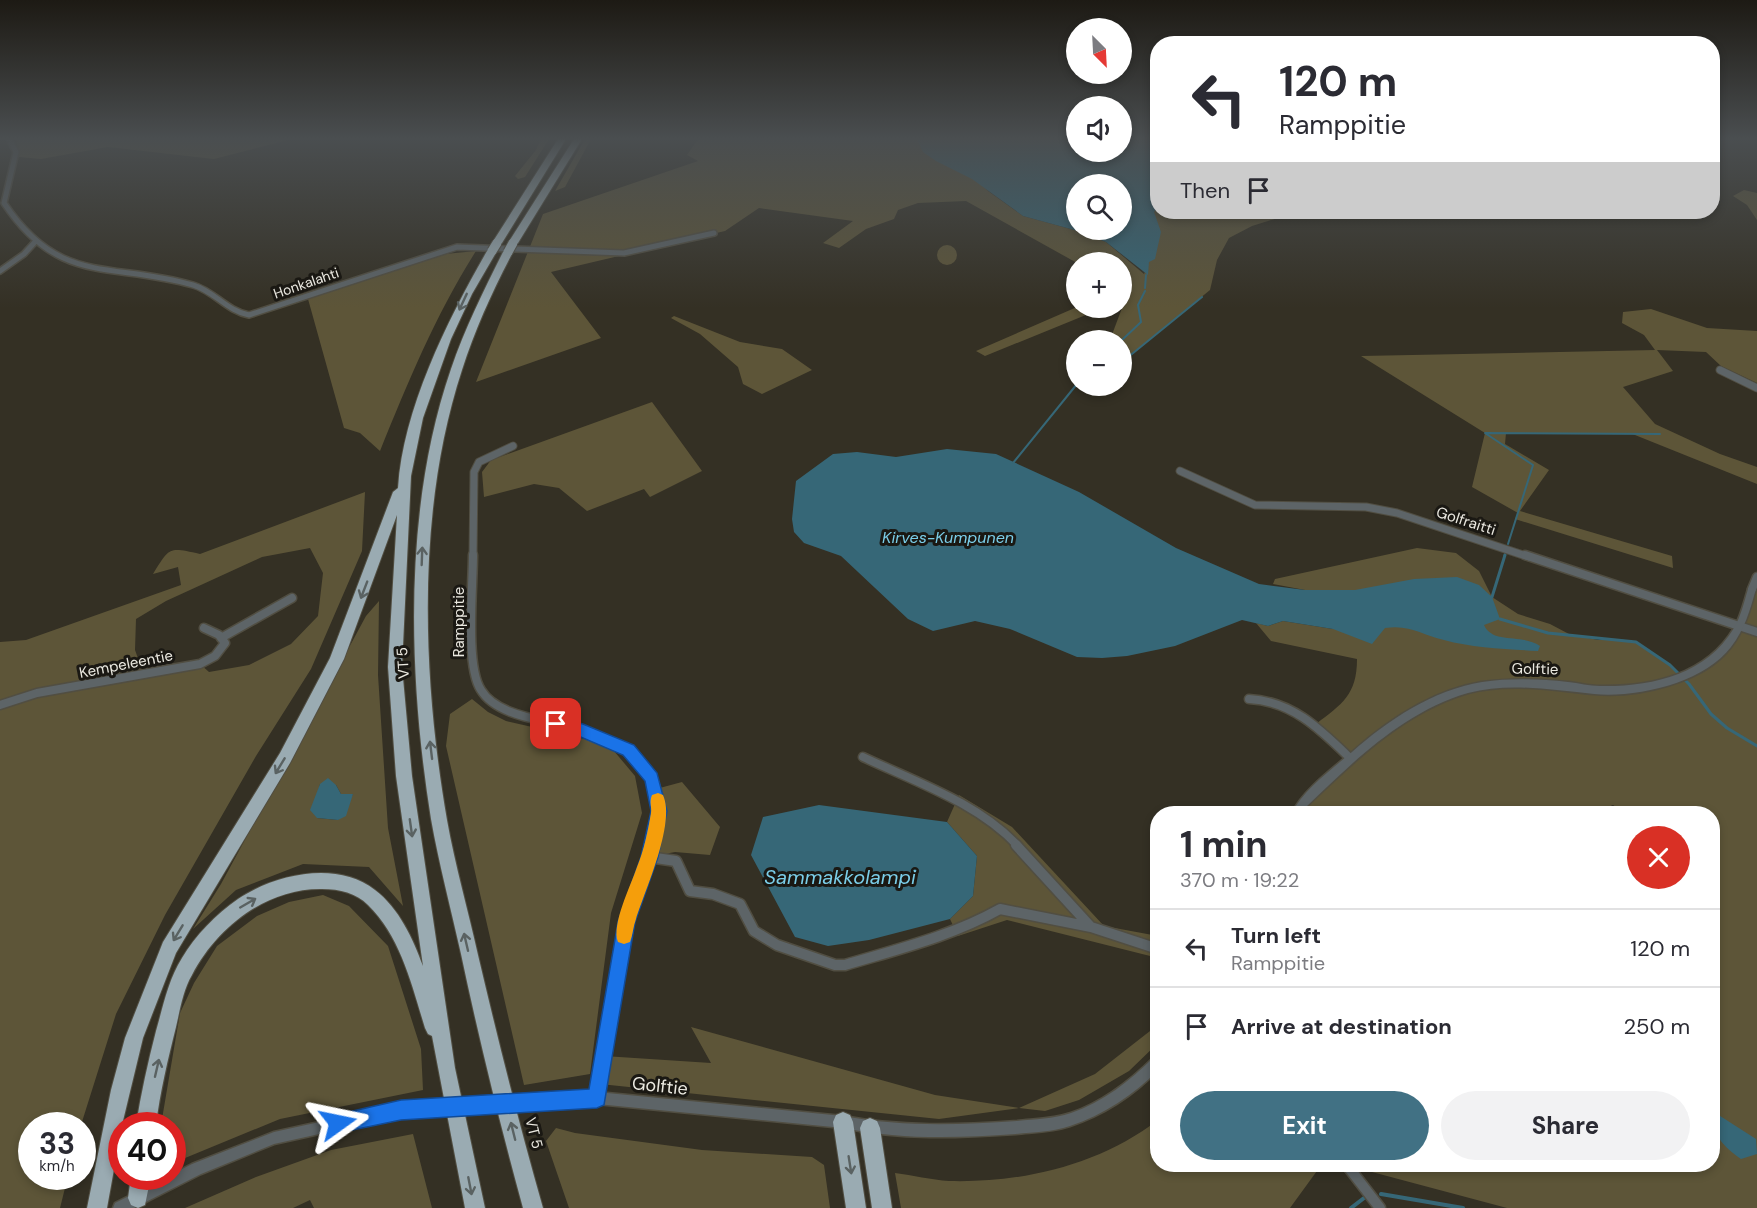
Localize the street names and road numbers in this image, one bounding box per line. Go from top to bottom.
street label: Honkalahti [271,263,341,303]
street label: Golfraitti [1434,502,1498,540]
street label: Ramppitie [449,587,469,657]
street label: Kempeleentie [77,645,175,683]
street label: VT 5 [392,647,414,679]
street label: Golftie [1511,659,1559,679]
street label: Golftie [631,1071,689,1101]
street label: VT 5 [520,1115,548,1151]

